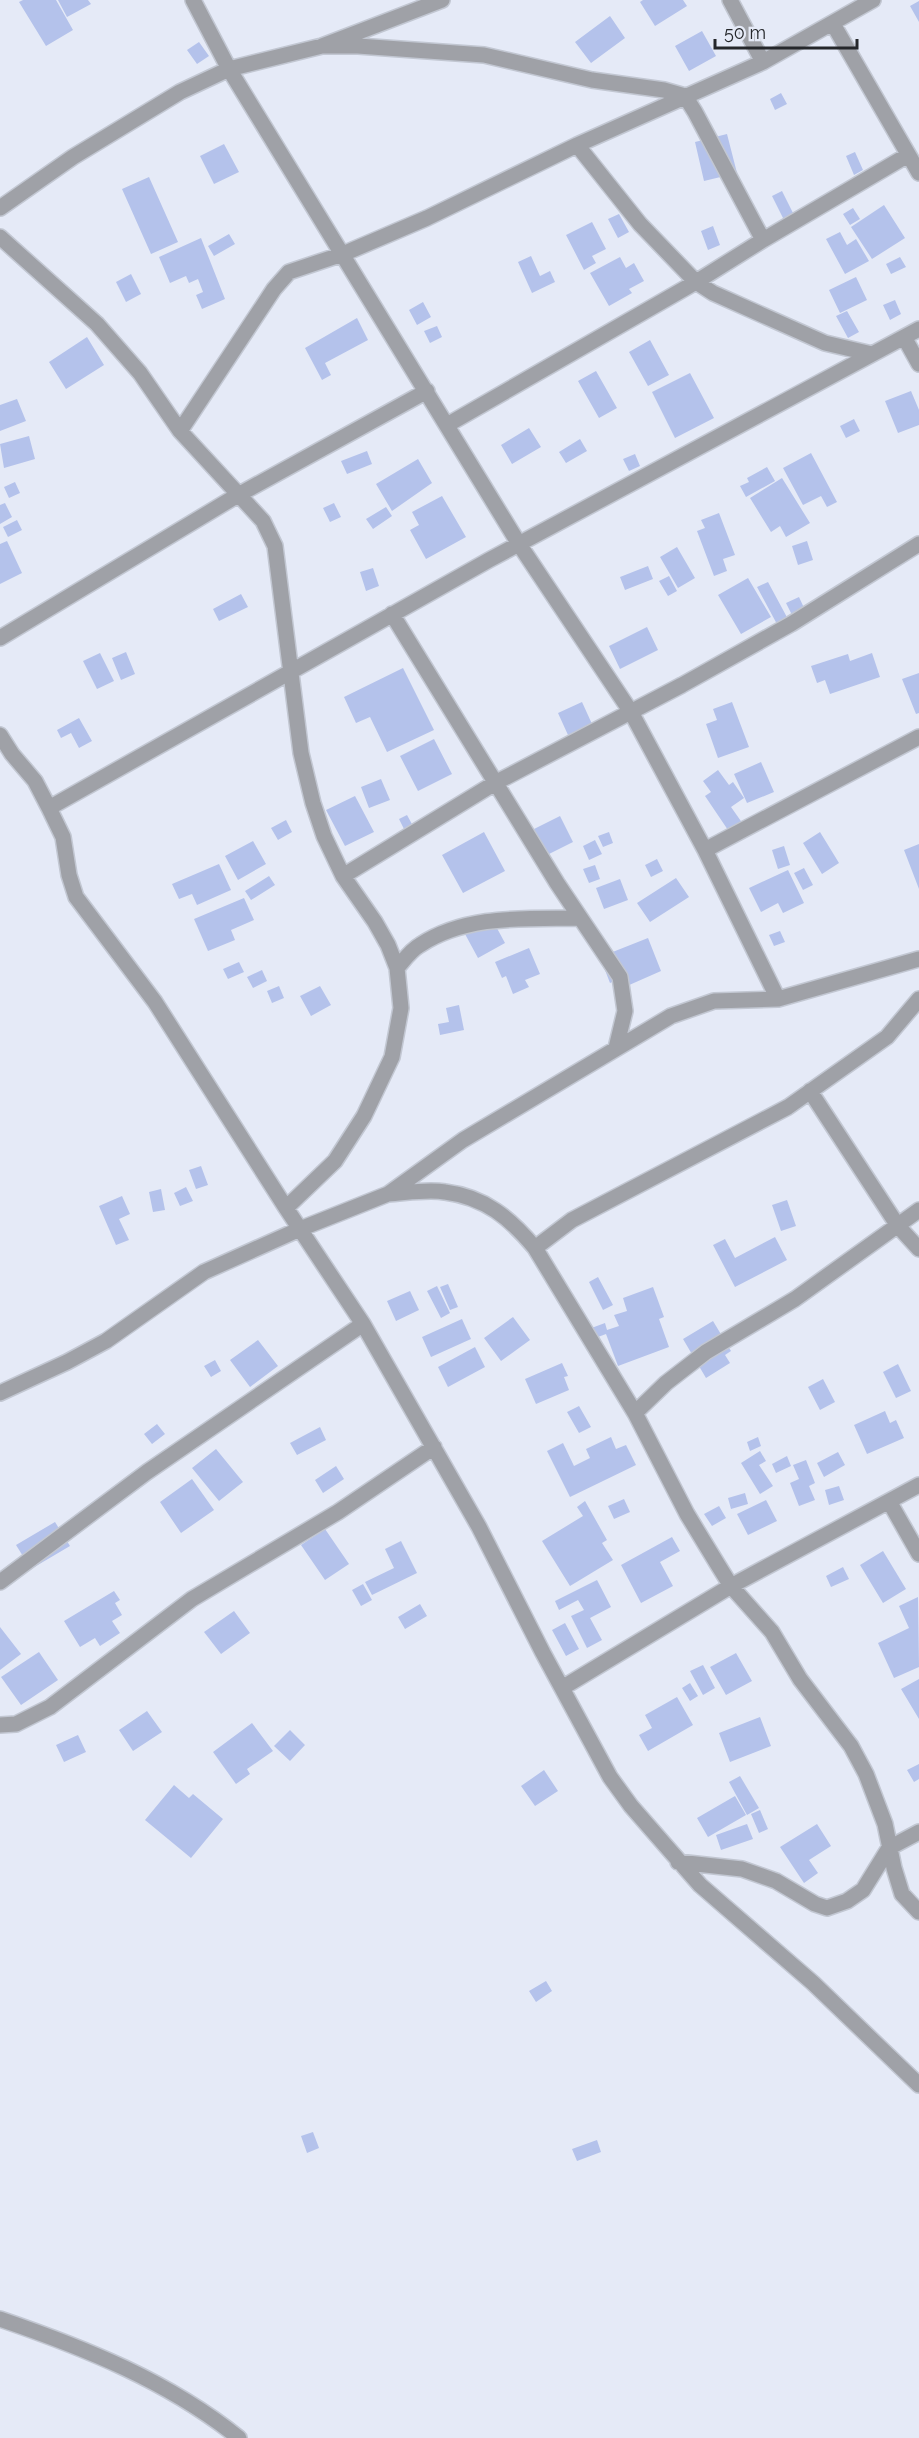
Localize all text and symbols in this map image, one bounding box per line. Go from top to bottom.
scale bar [715,12,858,50]
text: 50 m [724,22,766,43]

